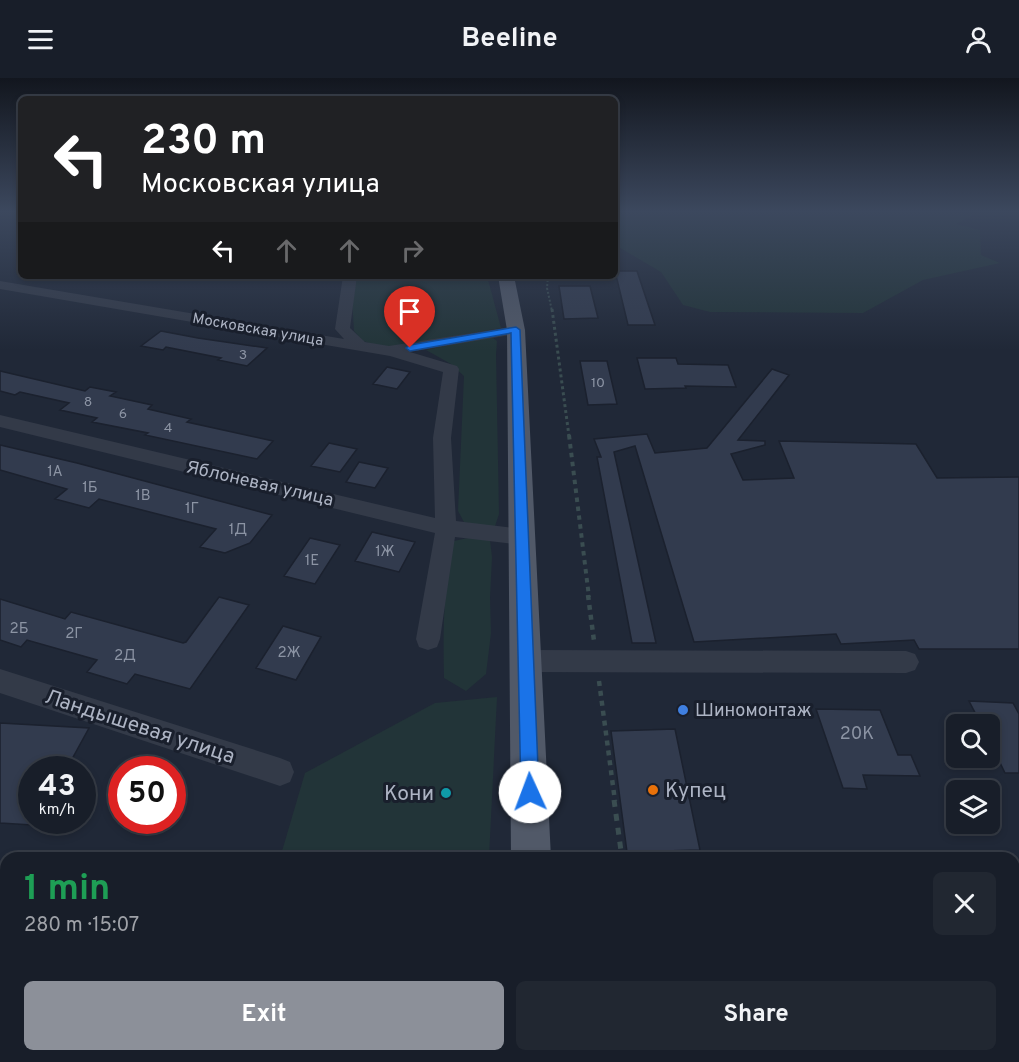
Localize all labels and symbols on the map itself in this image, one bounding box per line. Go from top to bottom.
pin [384,286,435,348]
street label: Московская улица [191,310,325,351]
house number: 3 [239,347,247,364]
house number: 10 [591,375,605,392]
house number: 8 [84,394,92,411]
house number: 6 [119,406,127,423]
house number: 4 [164,420,172,437]
street label: Яблоневая улица [184,456,336,513]
house number: 1А [47,463,63,482]
house number: 1Б [82,479,98,498]
house number: 1В [135,487,151,506]
house number: 1Г [185,500,199,519]
house number: 1Д [229,521,247,540]
house number: 1Ж [375,543,395,562]
house number: 1Е [305,552,319,571]
house number: 2Б [9,620,29,639]
house number: 2Г [65,625,83,644]
house number: 2Ж [277,644,301,663]
house number: 2Д [114,647,136,666]
street label: Ландышевая улица [41,684,238,771]
place label: Шиномонтаж [695,700,812,723]
marker: Шиномонтаж [676,703,690,717]
house number: 20К [840,723,874,746]
speed limit sign: 50 [108,756,186,834]
position arrow [498,760,562,824]
place label: Купец [665,778,726,805]
place label: Кони [384,781,434,808]
marker: Купец [646,783,660,797]
marker: Кони [439,786,453,800]

